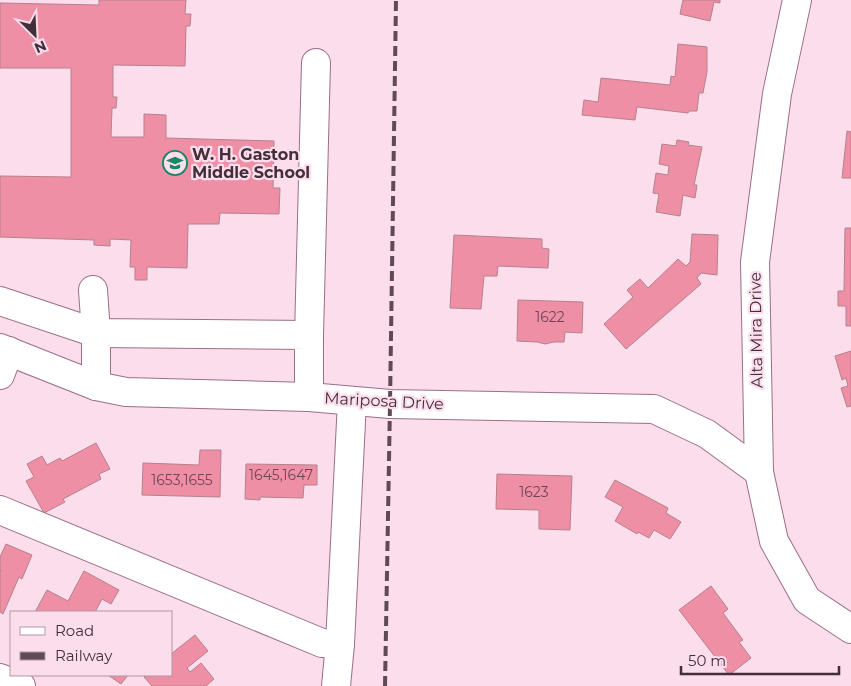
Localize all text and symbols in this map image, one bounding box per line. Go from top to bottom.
north arrow [10,10,60,60]
text: N [31,36,49,57]
place label: W. H. Gaston Middle School [192,145,310,182]
school or university icon: W. H. Gaston Middle School [162,150,188,176]
street label: Alta Mira Drive [745,272,767,388]
house number: 1622 [535,308,565,326]
street label: Mariposa Drive [324,388,444,414]
house number: 1645,1647 [249,466,313,484]
house number: 1653,1655 [151,471,213,489]
house number: 1623 [519,483,549,501]
legend [10,611,172,676]
text: Road [55,621,94,640]
scale bar [681,644,838,676]
text: Railway [55,646,113,665]
text: 50 m [688,651,726,670]

